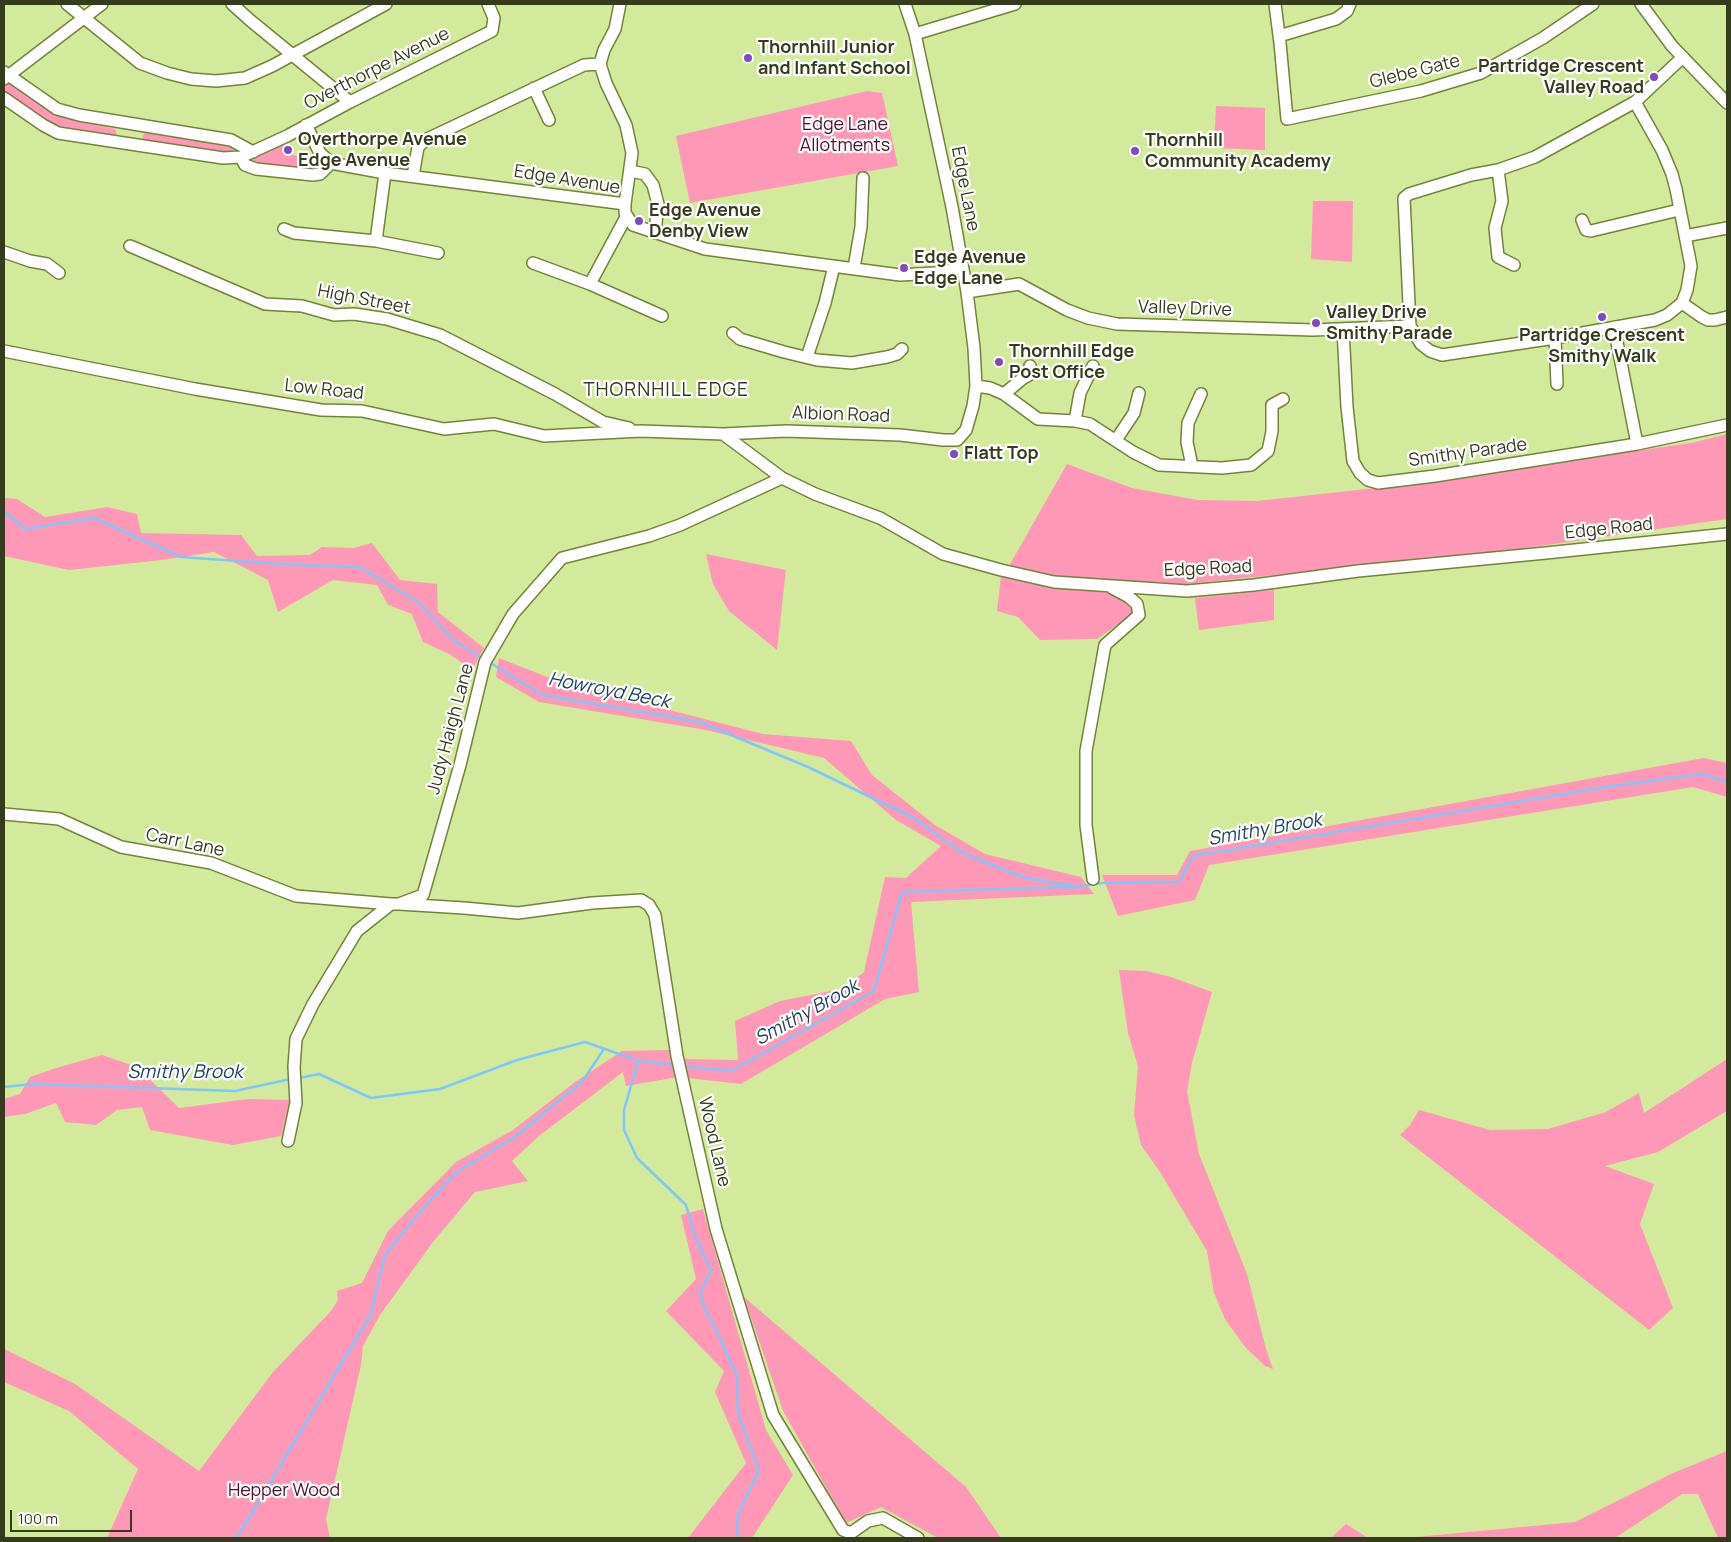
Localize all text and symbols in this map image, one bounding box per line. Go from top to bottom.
street label: Overthorpe Avenue [301,23,453,115]
place label: Thornhill Junior and Infant School [758,37,911,80]
street label: Glebe Gate [1368,50,1462,94]
marker: Thornhill Junior and Infant School [742,52,754,64]
place label: Partridge Crescent Valley Road [1478,56,1644,98]
marker: Partridge Crescent Valley Road [1648,71,1660,83]
park label: Edge Lane Allotments [800,114,890,156]
place label: Overthorpe Avenue Edge Avenue [298,129,467,172]
place label: Thornhill Community Academy [1145,130,1331,172]
marker: Overthorpe Avenue Edge Avenue [282,144,294,156]
street label: Edge Lane [946,145,984,233]
marker: Thornhill Community Academy [1129,145,1141,157]
street label: Edge Avenue [512,161,622,199]
place label: Edge Avenue Denby View [649,200,761,242]
marker: Edge Avenue Denby View [633,215,645,227]
place label: Edge Avenue Edge Lane [914,247,1026,290]
marker: Edge Avenue Edge Lane [898,262,910,274]
street label: High Street [316,280,412,320]
street label: Valley Drive [1138,297,1232,321]
place label: Valley Drive Smithy Parade [1326,302,1453,344]
marker: Partridge Crescent Smithy Walk [1596,311,1608,323]
marker: Valley Drive Smithy Parade [1310,317,1322,329]
place label: Partridge Crescent Smithy Walk [1519,325,1685,368]
place label: Thornhill Edge Post Office [1009,341,1134,384]
marker: Thornhill Edge Post Office [993,356,1005,368]
street label: Low Road [283,375,365,405]
district label: THORNHILL EDGE [581,380,751,402]
street label: Albion Road [792,402,890,428]
street label: Smithy Parade [1407,434,1529,472]
place label: Flatt Top [964,443,1039,465]
marker: Flatt Top [948,448,960,460]
street label: Edge Road [1564,514,1654,544]
street label: Edge Road [1163,556,1253,582]
street label: Judy Haigh Lane [423,661,479,797]
water label: Howroyd Beck [546,668,672,714]
water label: Smithy Brook [1206,809,1324,851]
street label: Carr Lane [144,824,226,862]
water label: Smithy Brook [751,975,863,1051]
water label: Smithy Brook [127,1062,243,1084]
street label: Wood Lane [693,1095,735,1189]
park label: Hepper Wood [228,1480,340,1502]
scale bar [12,1500,135,1532]
text: 100 m [18,1508,58,1529]

